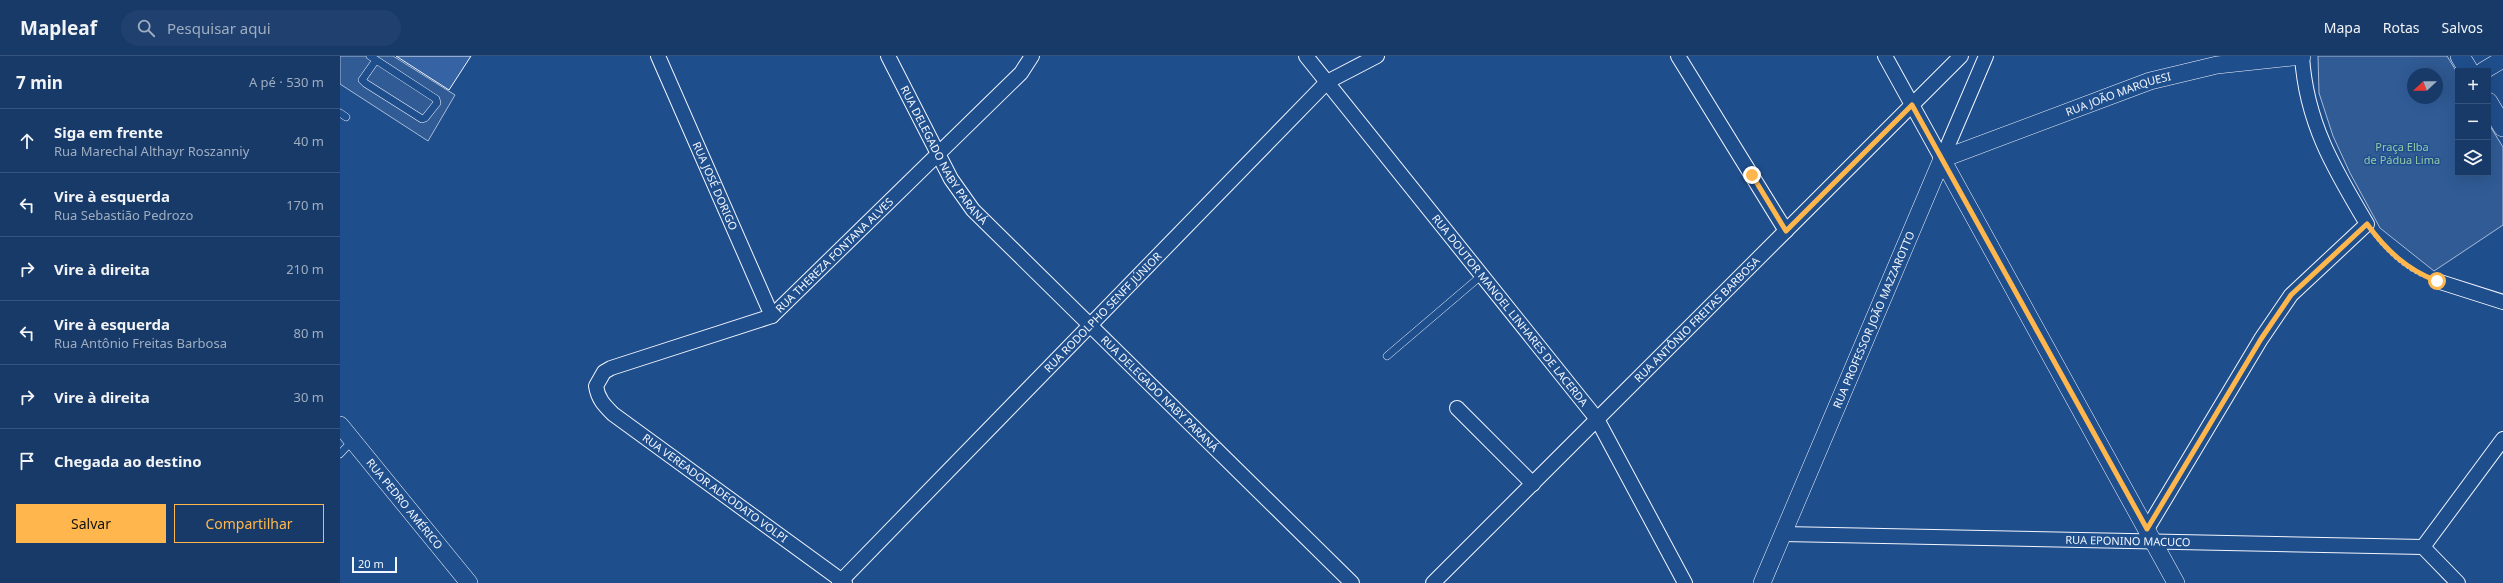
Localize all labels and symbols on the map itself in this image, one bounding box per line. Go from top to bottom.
street label: RUA JOÃO MARQUESI [2063,68,2173,119]
north arrow [2407,68,2443,104]
street label: RUA DELEGADO NABY PARANÁ [897,83,992,228]
street label: RUA JOSÉ DORIGO [690,139,741,232]
park label: Praça Elba de Pádua Lima [2364,139,2440,167]
route end [1743,166,1761,184]
street label: RUA THEREZA FONTANA ALVES [772,194,896,316]
street label: RUA DOUTOR MANOEL LINHARES DE LACERDA [1429,211,1592,410]
street label: RUA PROFESSOR JOÃO MAZZAROTTO [1829,229,1918,411]
street label: RUA RODOLPHO SENFF JÚNIOR [1040,248,1164,375]
street label: RUA ANTÔNIO FREITAS BARBOSA [1631,252,1763,385]
route start [2428,272,2446,290]
street label: RUA DELEGADO NABY PARANÁ [1098,332,1223,455]
street label: RUA VEREADOR ADEODATO VOLPI [640,430,791,546]
street label: RUA PEDRO AMÉRICO [363,455,446,552]
street label: RUA EPONINO MACUCO [2065,532,2191,549]
scale bar [352,555,397,574]

